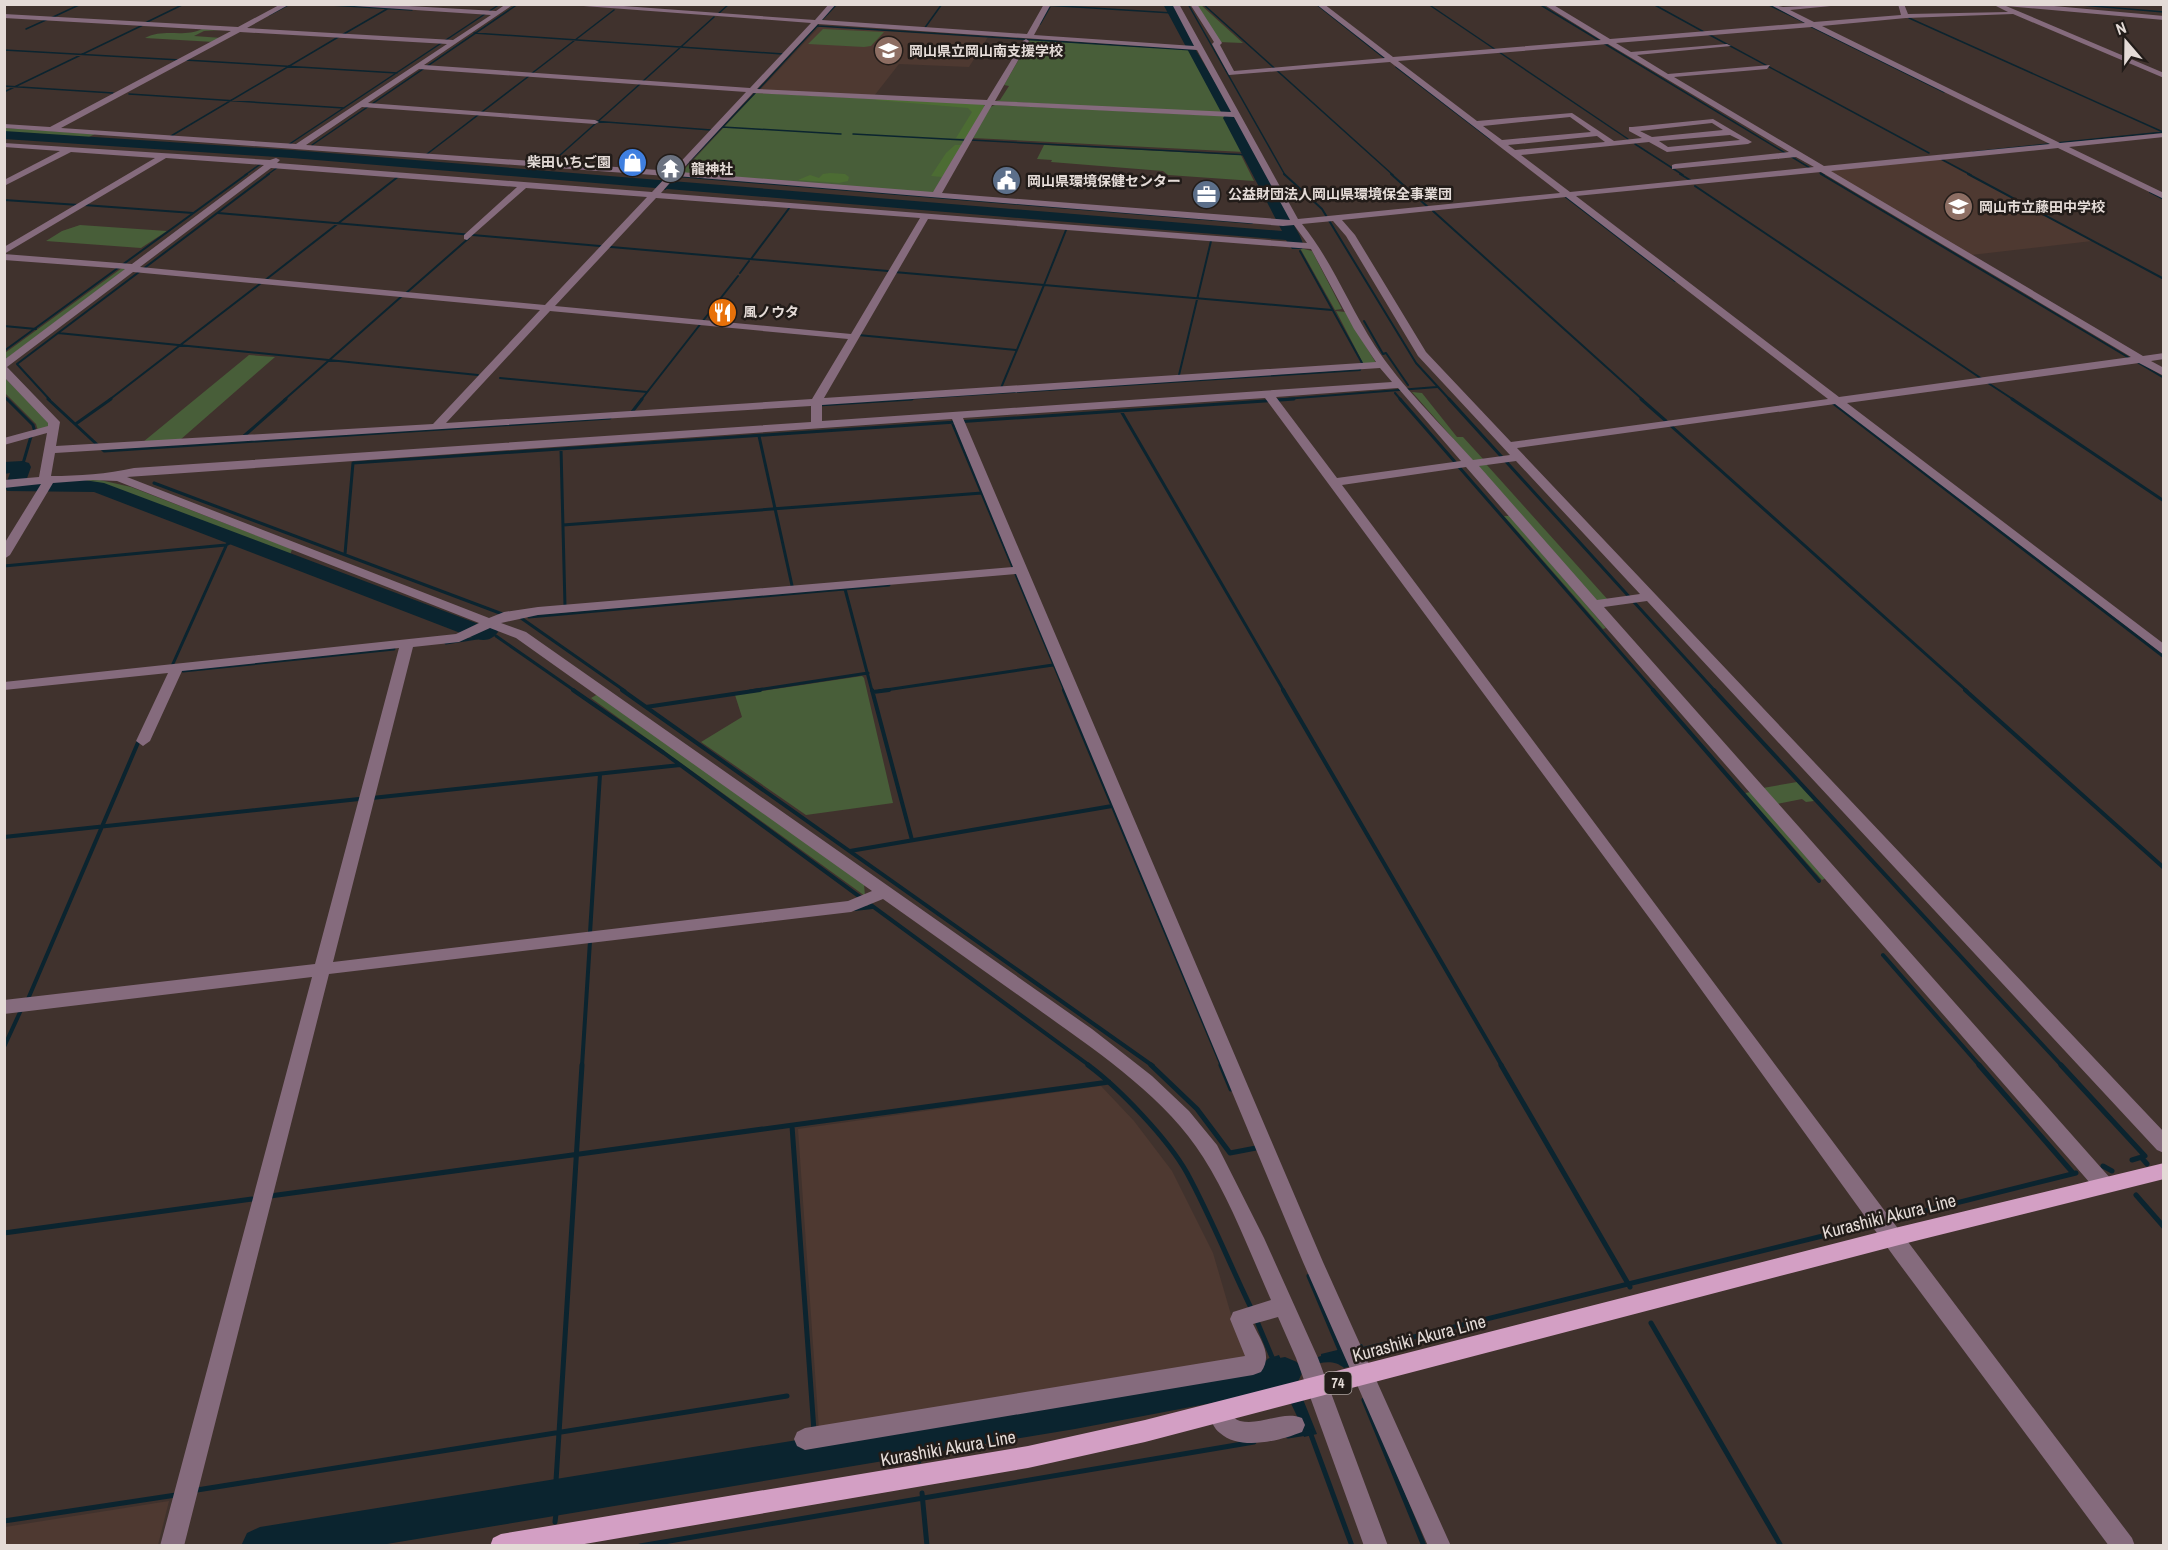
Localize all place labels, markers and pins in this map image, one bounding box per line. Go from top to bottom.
school or university icon: 岡山県立岡山南支援学校 [872,35,904,67]
place label: 岡山県立岡山南支援学校 [909,42,1063,60]
shop icon: 柴田いちご園 [616,146,648,178]
place label: 柴田いちご園 [527,153,611,171]
temple icon: 龍神社 [654,153,686,185]
place label: 龍神社 [691,160,733,178]
public building icon: 岡山県環境保健センター [990,165,1022,197]
place label: 岡山県環境保健センター [1027,172,1181,190]
office icon: 公益財団法人岡山県環境保全事業団 [1191,178,1223,210]
place label: 公益財団法人岡山県環境保全事業団 [1228,185,1452,203]
school or university icon: 岡山市立藤田中学校 [1942,191,1974,223]
place label: 岡山市立藤田中学校 [1979,198,2105,216]
restaurant icon: 風ノウタ [706,296,738,328]
place label: 風ノウタ [743,303,799,321]

